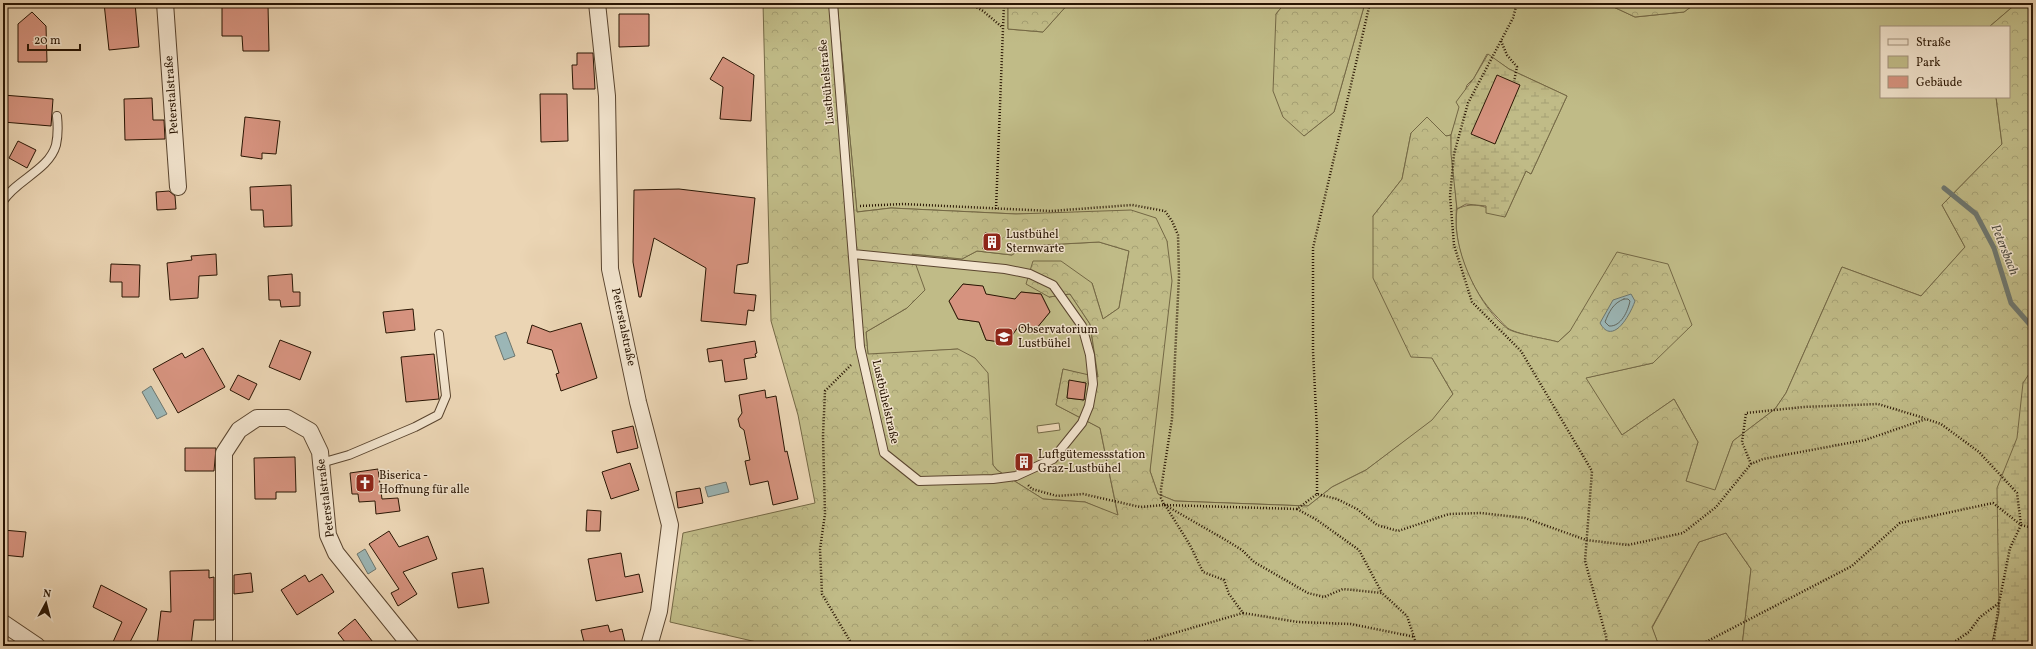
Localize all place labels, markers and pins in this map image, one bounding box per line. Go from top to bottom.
place label: Lustbühel Sternwarte [1006,227,1065,257]
building icon: Lustbühel Sternwarte [981,231,1003,253]
place label: Observatorium Lustbühel [1018,322,1098,352]
school or university icon: Observatorium Lustbühel [993,326,1015,348]
place label: Luftgütemessstation Graz-Lustbühel [1038,447,1146,477]
building icon: Luftgütemessstation Graz-Lustbühel [1013,451,1035,473]
place label: Biserica - Hoffnung für alle [379,468,470,498]
church icon: Biserica - Hoffnung für alle [354,472,376,494]

